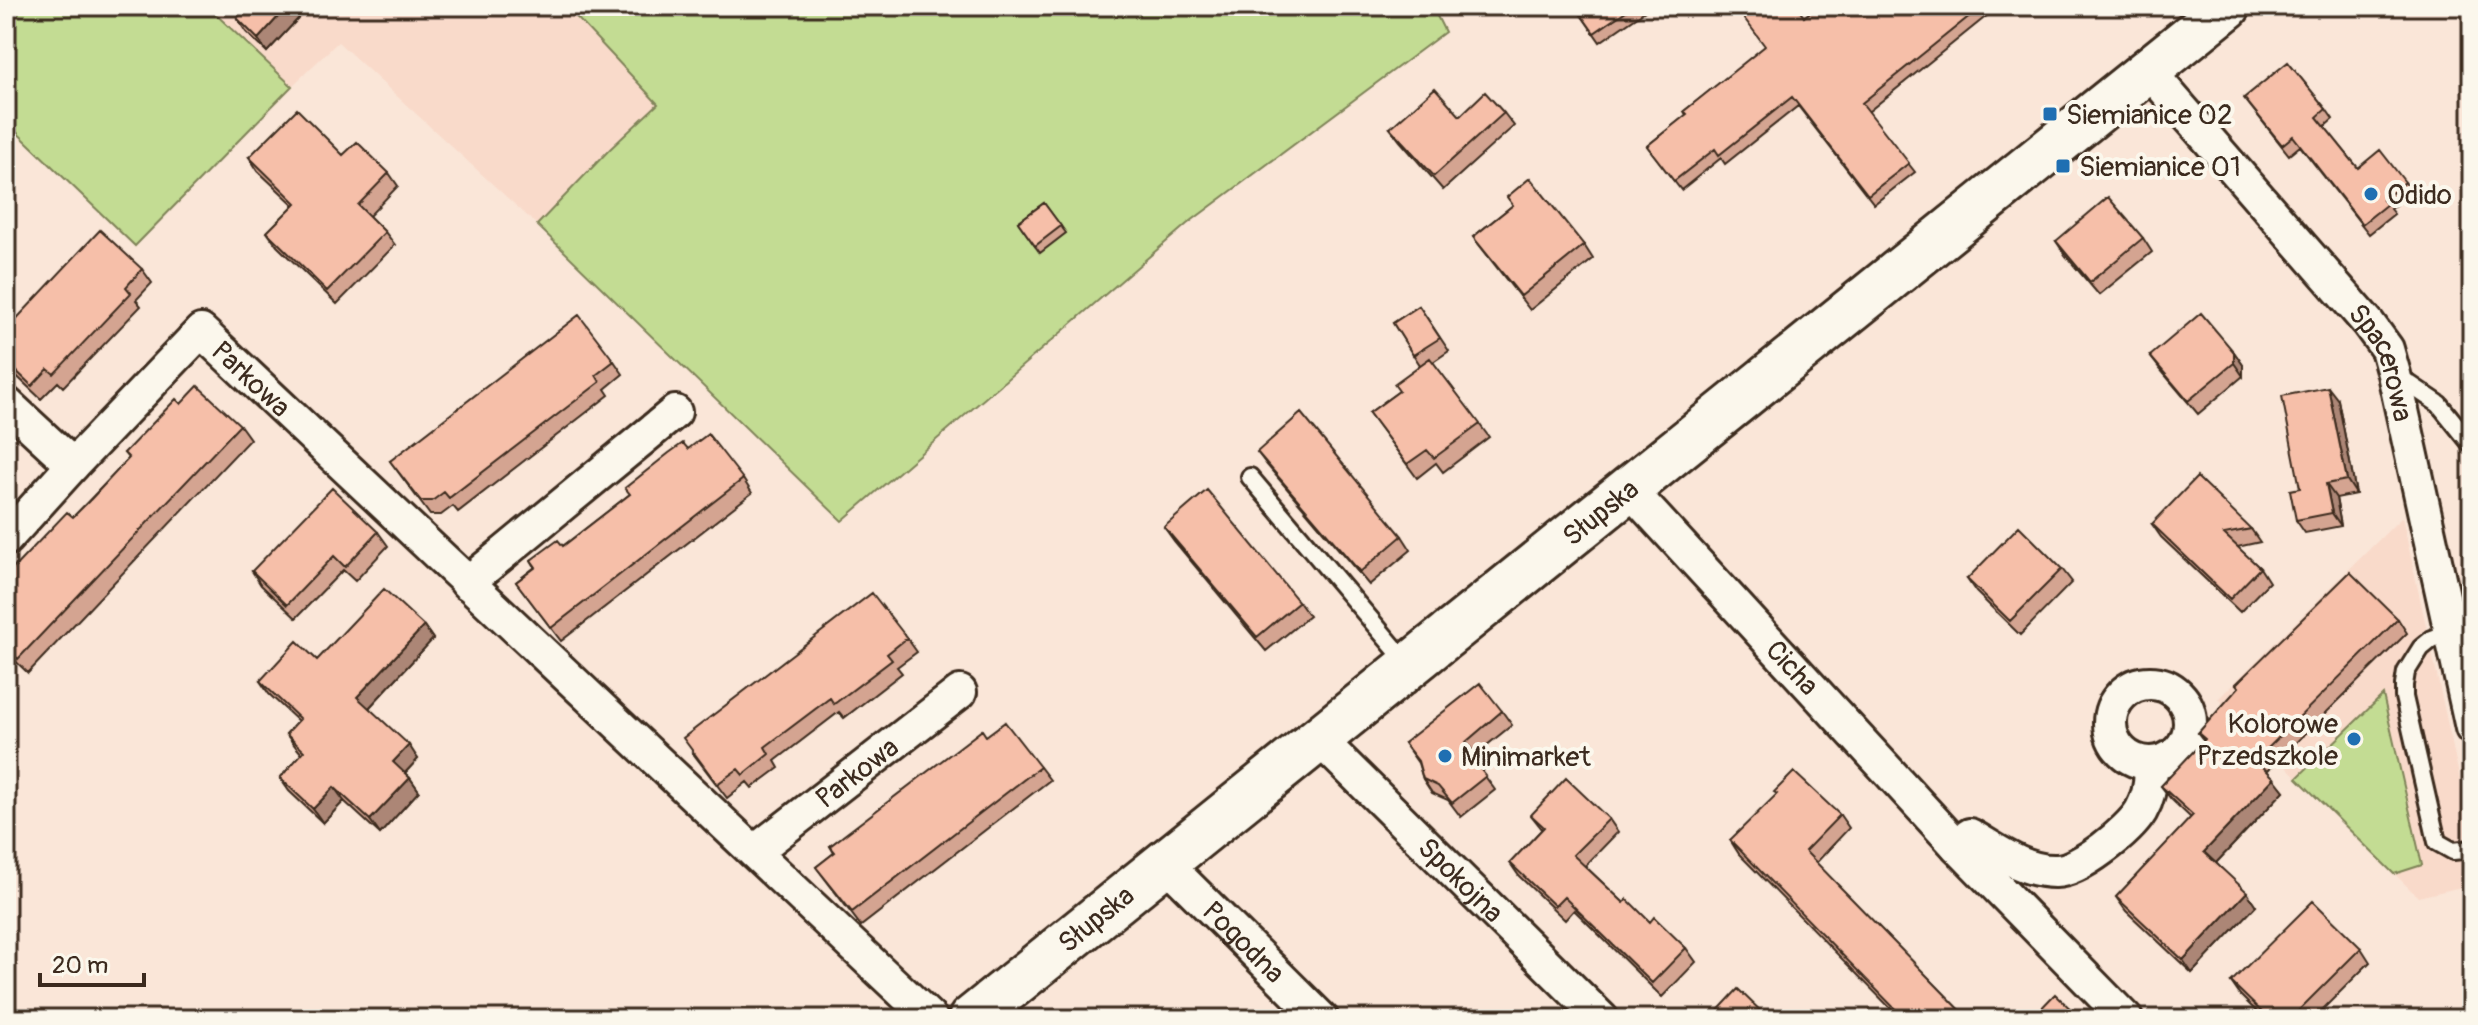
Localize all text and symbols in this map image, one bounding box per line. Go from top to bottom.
place label: Siemianice 02 [2066,98,2233,133]
marker: Siemianice 02 [2041,105,2059,123]
place label: Siemianice 01 [2079,150,2241,185]
marker: Siemianice 01 [2054,157,2072,175]
place label: Odido [2387,178,2452,213]
marker: Odido [2362,185,2380,203]
street label: Spacerowa [2340,297,2420,425]
street label: Parkowa [204,334,297,425]
street label: Słupska [1556,472,1646,554]
street label: Cicha [1758,633,1826,703]
place label: Kolorowe Przedszkole [2197,707,2338,774]
street label: Parkowa [809,730,906,817]
marker: Kolorowe Przedszkole [2345,730,2363,748]
place label: Minimarket [1461,740,1591,775]
marker: Minimarket [1436,747,1454,765]
street label: Spokojna [1410,831,1510,931]
street label: Słupska [1051,879,1142,961]
street label: Pogodna [1194,894,1292,991]
scale bar [40,937,144,987]
text: 20 m [52,951,108,980]

